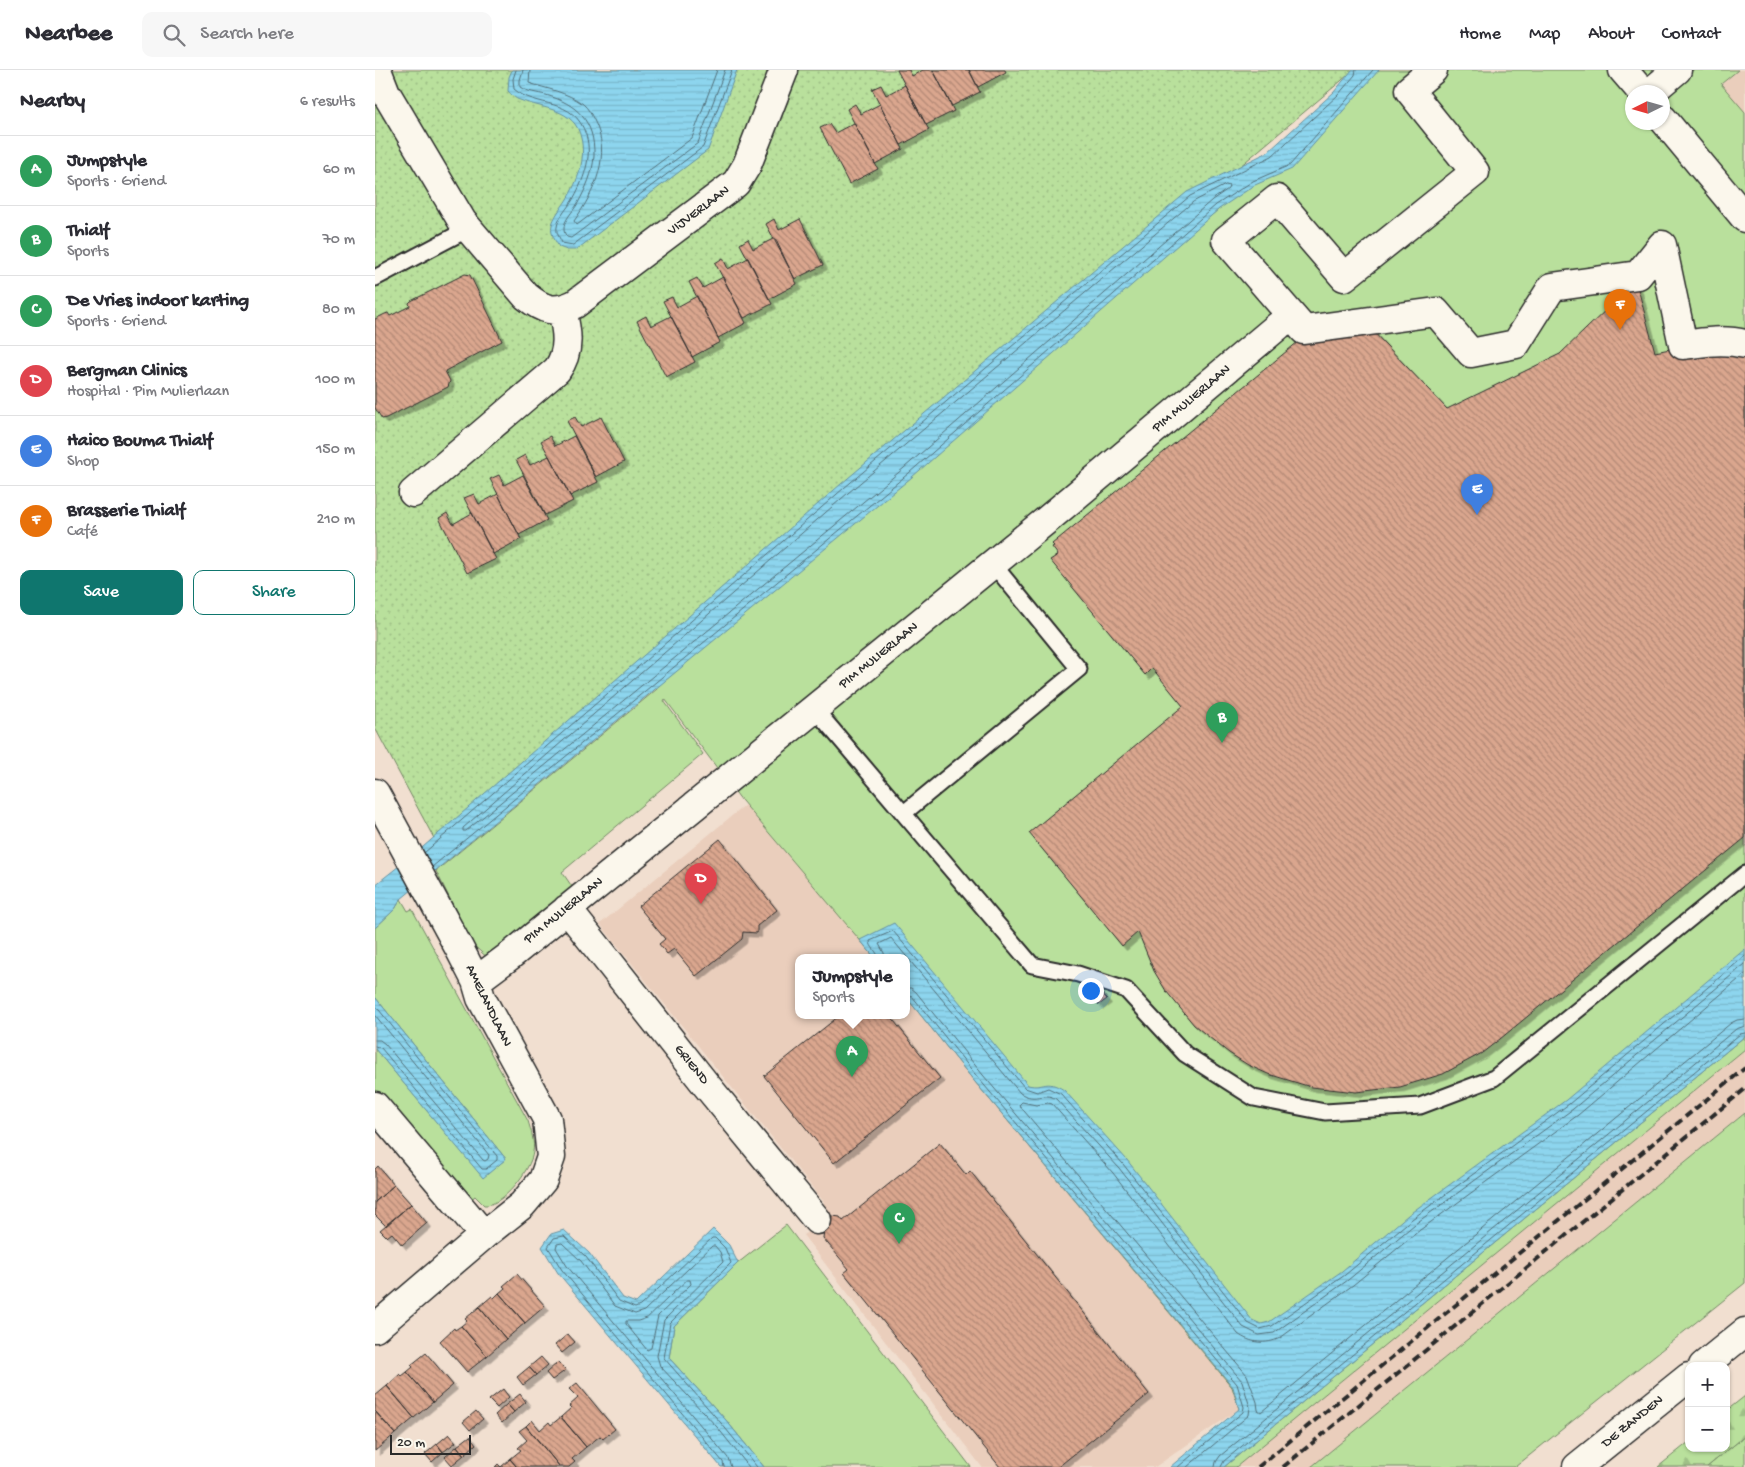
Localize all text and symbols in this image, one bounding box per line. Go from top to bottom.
search box [142,12,492,57]
text: Nearbee [25,20,112,49]
icon: search [160,21,188,49]
text: Search here [200,23,294,46]
text: Home [1459,24,1501,45]
text: Map [1529,24,1560,45]
text: About [1588,24,1634,45]
text: Contact [1662,24,1720,45]
north arrow [1625,85,1670,130]
text: Nearby [20,90,85,115]
text: 6 results [300,93,355,112]
text: Jumpstyle [67,150,147,173]
text: A [31,161,41,180]
text: 60 m [323,161,355,180]
text: Sports · Griend [67,173,166,192]
street label: VIJVERLAAN [664,182,733,240]
text: Thialf [67,220,109,243]
text: B [32,231,40,250]
text: 70 m [322,231,355,250]
text: Sports [67,243,109,262]
pin: F [1604,289,1636,330]
text: De Vries indoor karting [67,290,249,313]
text: C [32,301,40,320]
text: 80 m [322,301,355,320]
text: Sports · Griend [67,313,166,332]
text: Bergman Clinics [67,360,187,383]
street label: PIM MULIERLAAN [1149,361,1235,437]
text: D [31,371,41,390]
text: 100 m [315,371,355,390]
text: Hospital · Pim Mulierlaan [67,383,229,402]
text: Haico Bouma Thialf [67,430,213,453]
text: E [31,441,41,460]
text: 150 m [316,441,355,460]
text: Shop [67,453,99,472]
pin: E [1461,474,1493,515]
text: Brasserie Thialf [67,500,185,523]
text: F [32,511,40,530]
text: 210 m [316,511,355,530]
text: Café [67,523,98,542]
button: Save [20,570,183,615]
button: Share [193,570,355,615]
street label: PIM MULIERLAAN [835,619,922,694]
pin: B [1206,702,1238,743]
pin: D [685,863,717,904]
street label: PIM MULIERLAAN [520,874,607,949]
popup [795,954,910,1019]
street label: AMELANDLAAN [461,962,515,1050]
text: Jumpstyle [813,966,892,989]
your location [1078,978,1104,1004]
text: Sports [813,989,854,1008]
pin: A [836,1036,868,1077]
street label: GRIEND [670,1042,713,1089]
pin: C [883,1203,915,1244]
map controls [1685,1362,1730,1452]
button: + [1685,1362,1730,1407]
street label: DE ZANDEN [1598,1392,1667,1453]
button: − [1685,1407,1730,1452]
scale bar [390,1432,471,1455]
text: 20 m [397,1435,425,1452]

